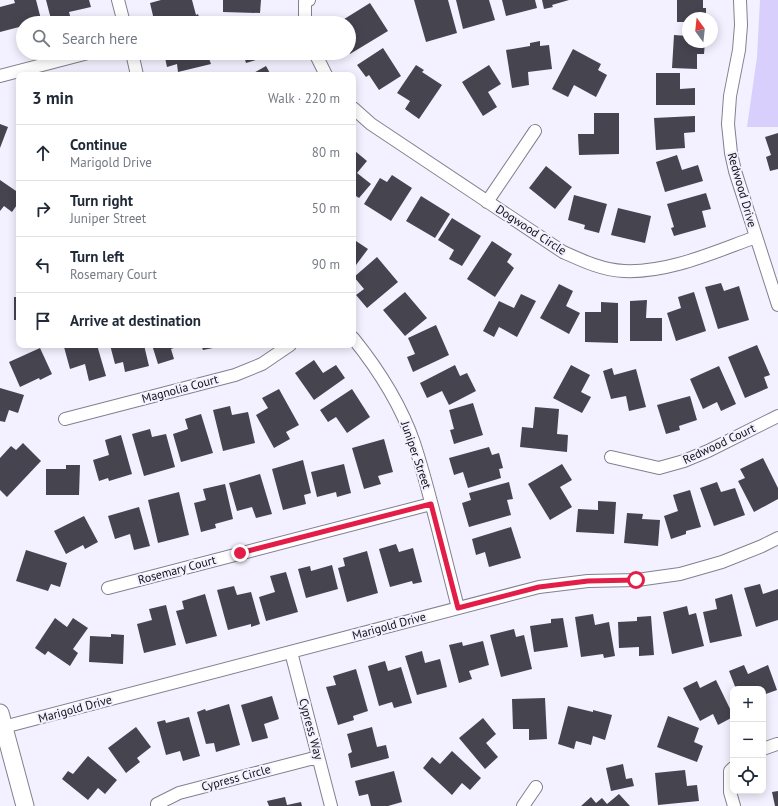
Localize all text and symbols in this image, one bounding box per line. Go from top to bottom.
north arrow [682,12,718,48]
search box [16,16,356,60]
icon: search [30,27,52,49]
text: Search here [62,29,138,48]
text: 3 min [32,87,73,109]
text: Walk · 220 m [268,90,340,107]
text: Continue [70,135,127,154]
icon: ahead [32,142,54,164]
text: 80 m [312,144,340,161]
street label: Redwood Drive [725,151,760,229]
text: Marigold Drive [70,154,152,171]
text: Turn right [70,191,133,210]
icon: right [32,198,54,220]
text: 50 m [312,200,340,217]
street label: Dogwood Circle [493,201,569,258]
text: Juniper Street [70,210,146,227]
text: Turn left [70,247,124,266]
icon: left [32,254,54,276]
text: 90 m [312,256,340,273]
text: Rosemary Court [70,266,157,283]
icon: arrive [32,310,54,332]
text: Arrive at destination [70,311,201,330]
street label: Magnolia Court [140,371,220,406]
street label: Juniper Street [398,418,435,490]
street label: Redwood Court [680,420,757,467]
route end [231,544,249,562]
street label: Rosemary Court [136,552,218,587]
route start [627,571,645,589]
street label: Marigold Drive [350,608,427,643]
map controls [730,686,766,794]
button: + [730,686,766,722]
street label: Marigold Drive [36,691,113,726]
street label: Cypress Way [296,697,327,761]
button: − [730,722,766,758]
button: locate [730,758,766,794]
street label: Cypress Circle [200,761,272,794]

